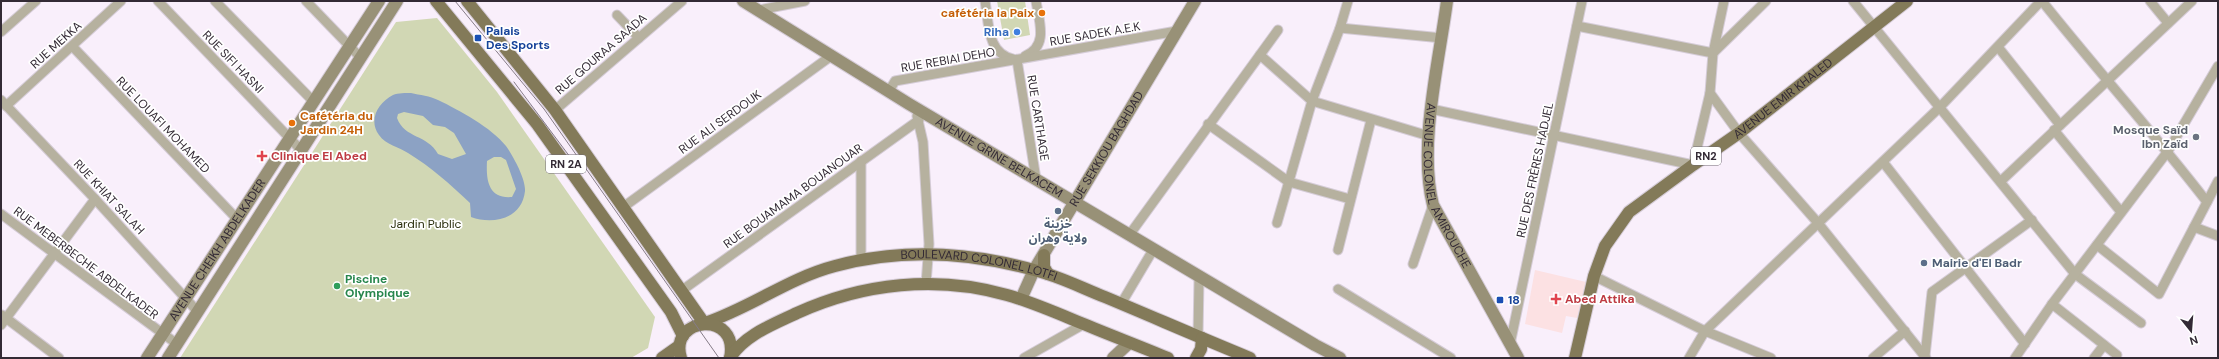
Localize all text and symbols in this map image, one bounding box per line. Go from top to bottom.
place label: cafétéria la Paix [941,5,1034,21]
marker: cafétéria la Paix [1037,8,1047,18]
street label: RUE GOURAA SAADA [552,10,650,98]
street label: RUE MEKKA [27,18,85,72]
street label: RUE SADEK A.E.K [1048,18,1142,50]
place label: Palais Des Sports [486,23,550,53]
place label: Riha [984,24,1009,40]
street label: RUE SIFI HASNI [199,27,267,97]
marker: Riha [1012,27,1022,37]
marker: Palais Des Sports [473,33,483,43]
street label: RUE REBIAI DEHO [900,44,996,76]
street label: AVENUE EMIR KHALED [1730,54,1836,143]
street label: RUE LOUAFI MOHAMED [113,73,213,177]
street label: RUE CARTHAGE [1023,74,1053,162]
street label: RUE ALI SERDOUK [675,87,765,157]
street label: RUE SEKKIOU BAGHDAD [1066,88,1147,209]
street label: RUE DES FRÈRES HADJEL [1513,101,1557,239]
street label: AVENUE COLONEL AMIROUCHE [1420,102,1475,271]
place label: Cafétéria du Jardin 24H [300,108,373,138]
street label: AVENUE GRINE BELKACEM [932,113,1066,201]
marker: Cafétéria du Jardin 24H [287,118,297,128]
place label: Mosque Saïd Ibn Zaïd [2113,122,2188,152]
marker: Mosque Saïd Ibn Zaïd [2191,132,2201,142]
street label: RUE BOUAMAMA BOUANOUAR [720,140,866,252]
road number: RN2 [1691,147,1721,165]
place label: Clinique El Abed [271,148,367,164]
marker: Clinique El Abed [256,150,268,162]
road number: RN 2A [546,155,586,173]
street label: RUE KHIAT SALAH [70,156,148,238]
street label: AVENUE CHEIKH ABDELKADER [165,176,269,324]
street label: RUE MEBERBECHE ABDELKADER [10,203,162,323]
marker: خزينة ولاية وهران [1053,206,1063,216]
park label: Jardin Public [390,216,462,232]
place label: خزينة ولاية وهران [1029,216,1087,246]
street label: BOULEVARD COLONEL LOTFI [900,246,1059,285]
place label: Mairie d'El Badr [1932,255,2022,271]
marker: Mairie d'El Badr [1919,258,1929,268]
place label: Piscine Olympique [345,271,410,301]
marker: Piscine Olympique [332,281,342,291]
place label: Abed Attika [1565,291,1635,307]
place label: 18 [1508,292,1520,308]
marker: Abed Attika [1550,293,1562,305]
marker: 18 [1495,295,1505,305]
north arrow [2171,311,2211,351]
text: N [2188,333,2200,348]

